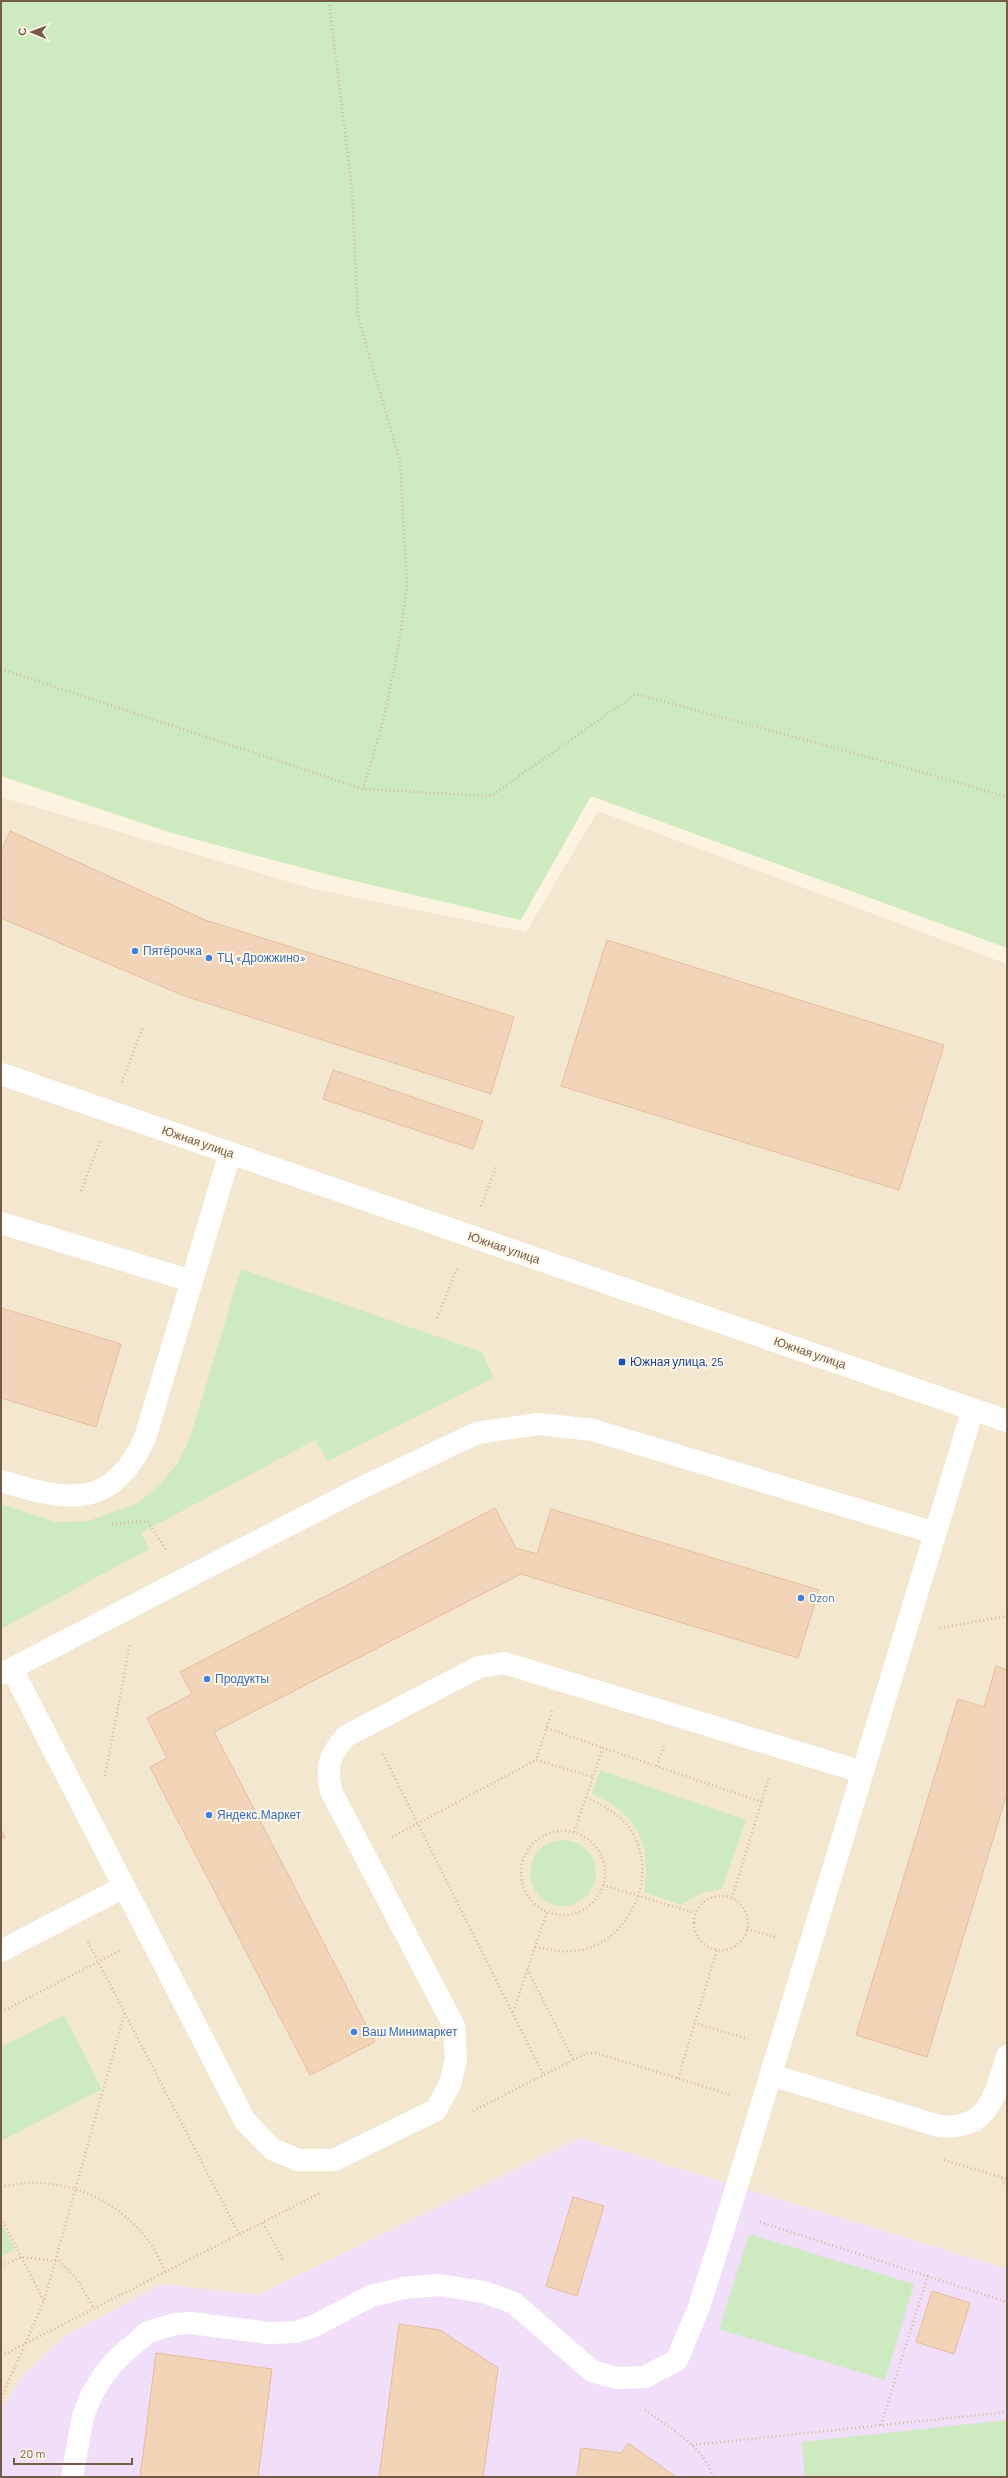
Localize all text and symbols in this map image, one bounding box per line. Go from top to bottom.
north arrow [12,12,52,52]
text: С [15,28,28,36]
place label: Пятёрочка [143,943,202,958]
marker: Пятёрочка [130,946,140,956]
place label: ТЦ «Дрожжино» [217,950,306,965]
marker: ТЦ «Дрожжино» [204,953,214,963]
street label: Южная улица [160,1122,237,1161]
street label: Южная улица [466,1228,543,1267]
street label: Южная улица [772,1333,849,1372]
place label: Южная улица, 25 [630,1354,724,1369]
marker: Южная улица, 25 [617,1357,627,1367]
place label: Ozon [809,1590,835,1604]
marker: Ozon [796,1593,806,1603]
place label: Продукты [215,1671,269,1686]
marker: Продукты [202,1674,212,1684]
place label: Яндекс.Маркет [217,1807,302,1822]
marker: Яндекс.Маркет [204,1810,214,1820]
place label: Ваш Минимаркет [362,2024,458,2039]
marker: Ваш Минимаркет [349,2027,359,2037]
scale bar [14,2440,132,2466]
text: 20 m [20,2446,46,2460]

